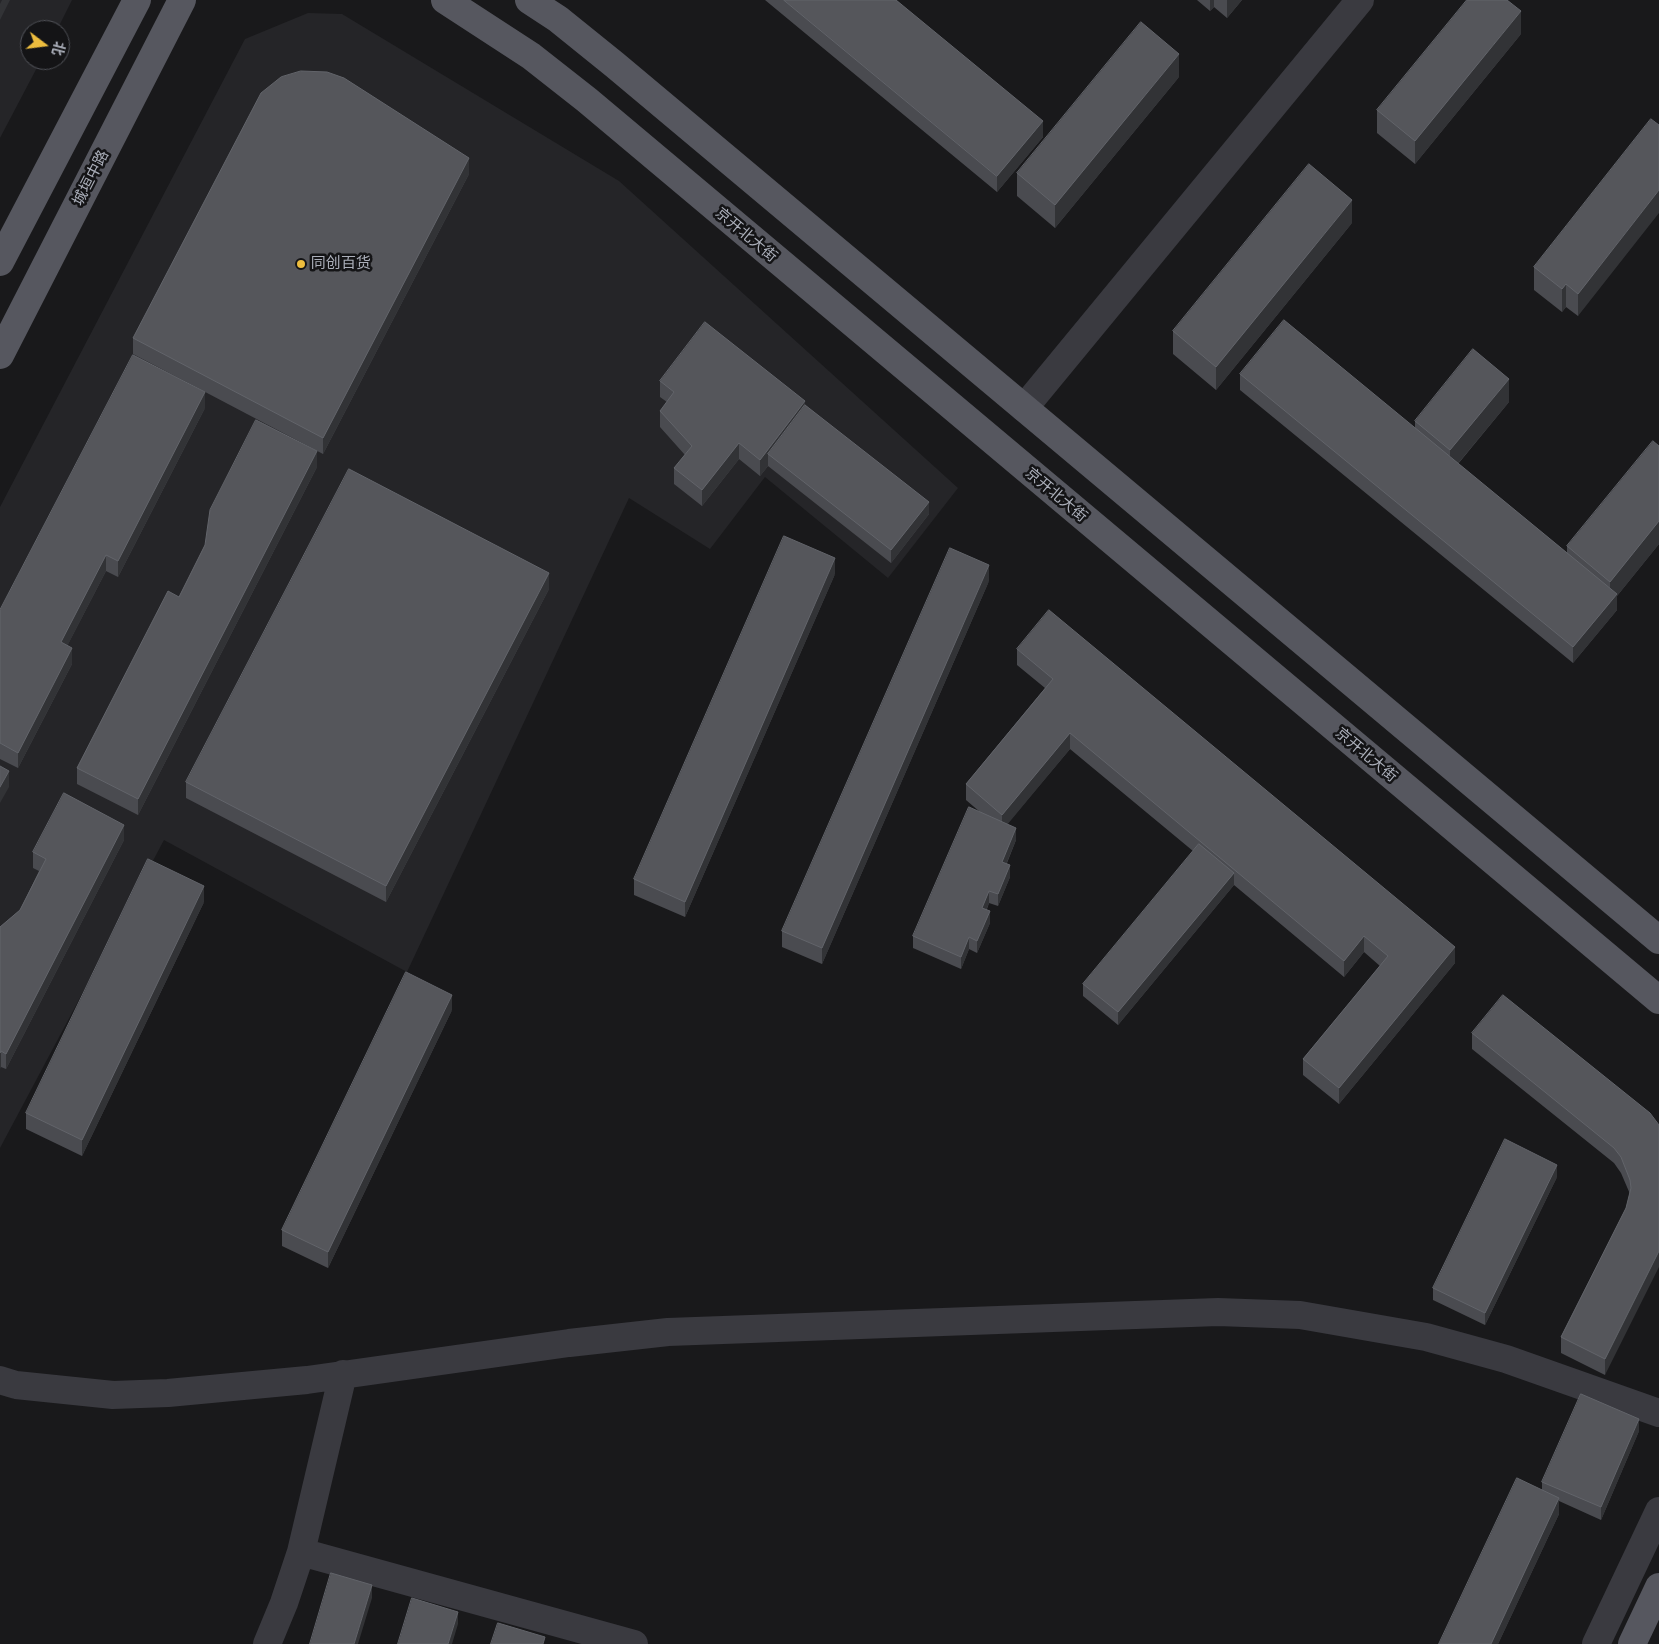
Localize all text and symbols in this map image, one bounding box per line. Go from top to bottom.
north arrow [20,20,70,70]
text: 北 [49,40,68,57]
street label: 城垣中路 [69,147,113,209]
street label: 京开北大街 [711,204,781,266]
place label: 同创百货 [311,255,371,273]
marker: 同创百货 [295,258,307,270]
street label: 京开北大街 [1021,464,1091,526]
street label: 京开北大街 [1331,724,1401,786]

